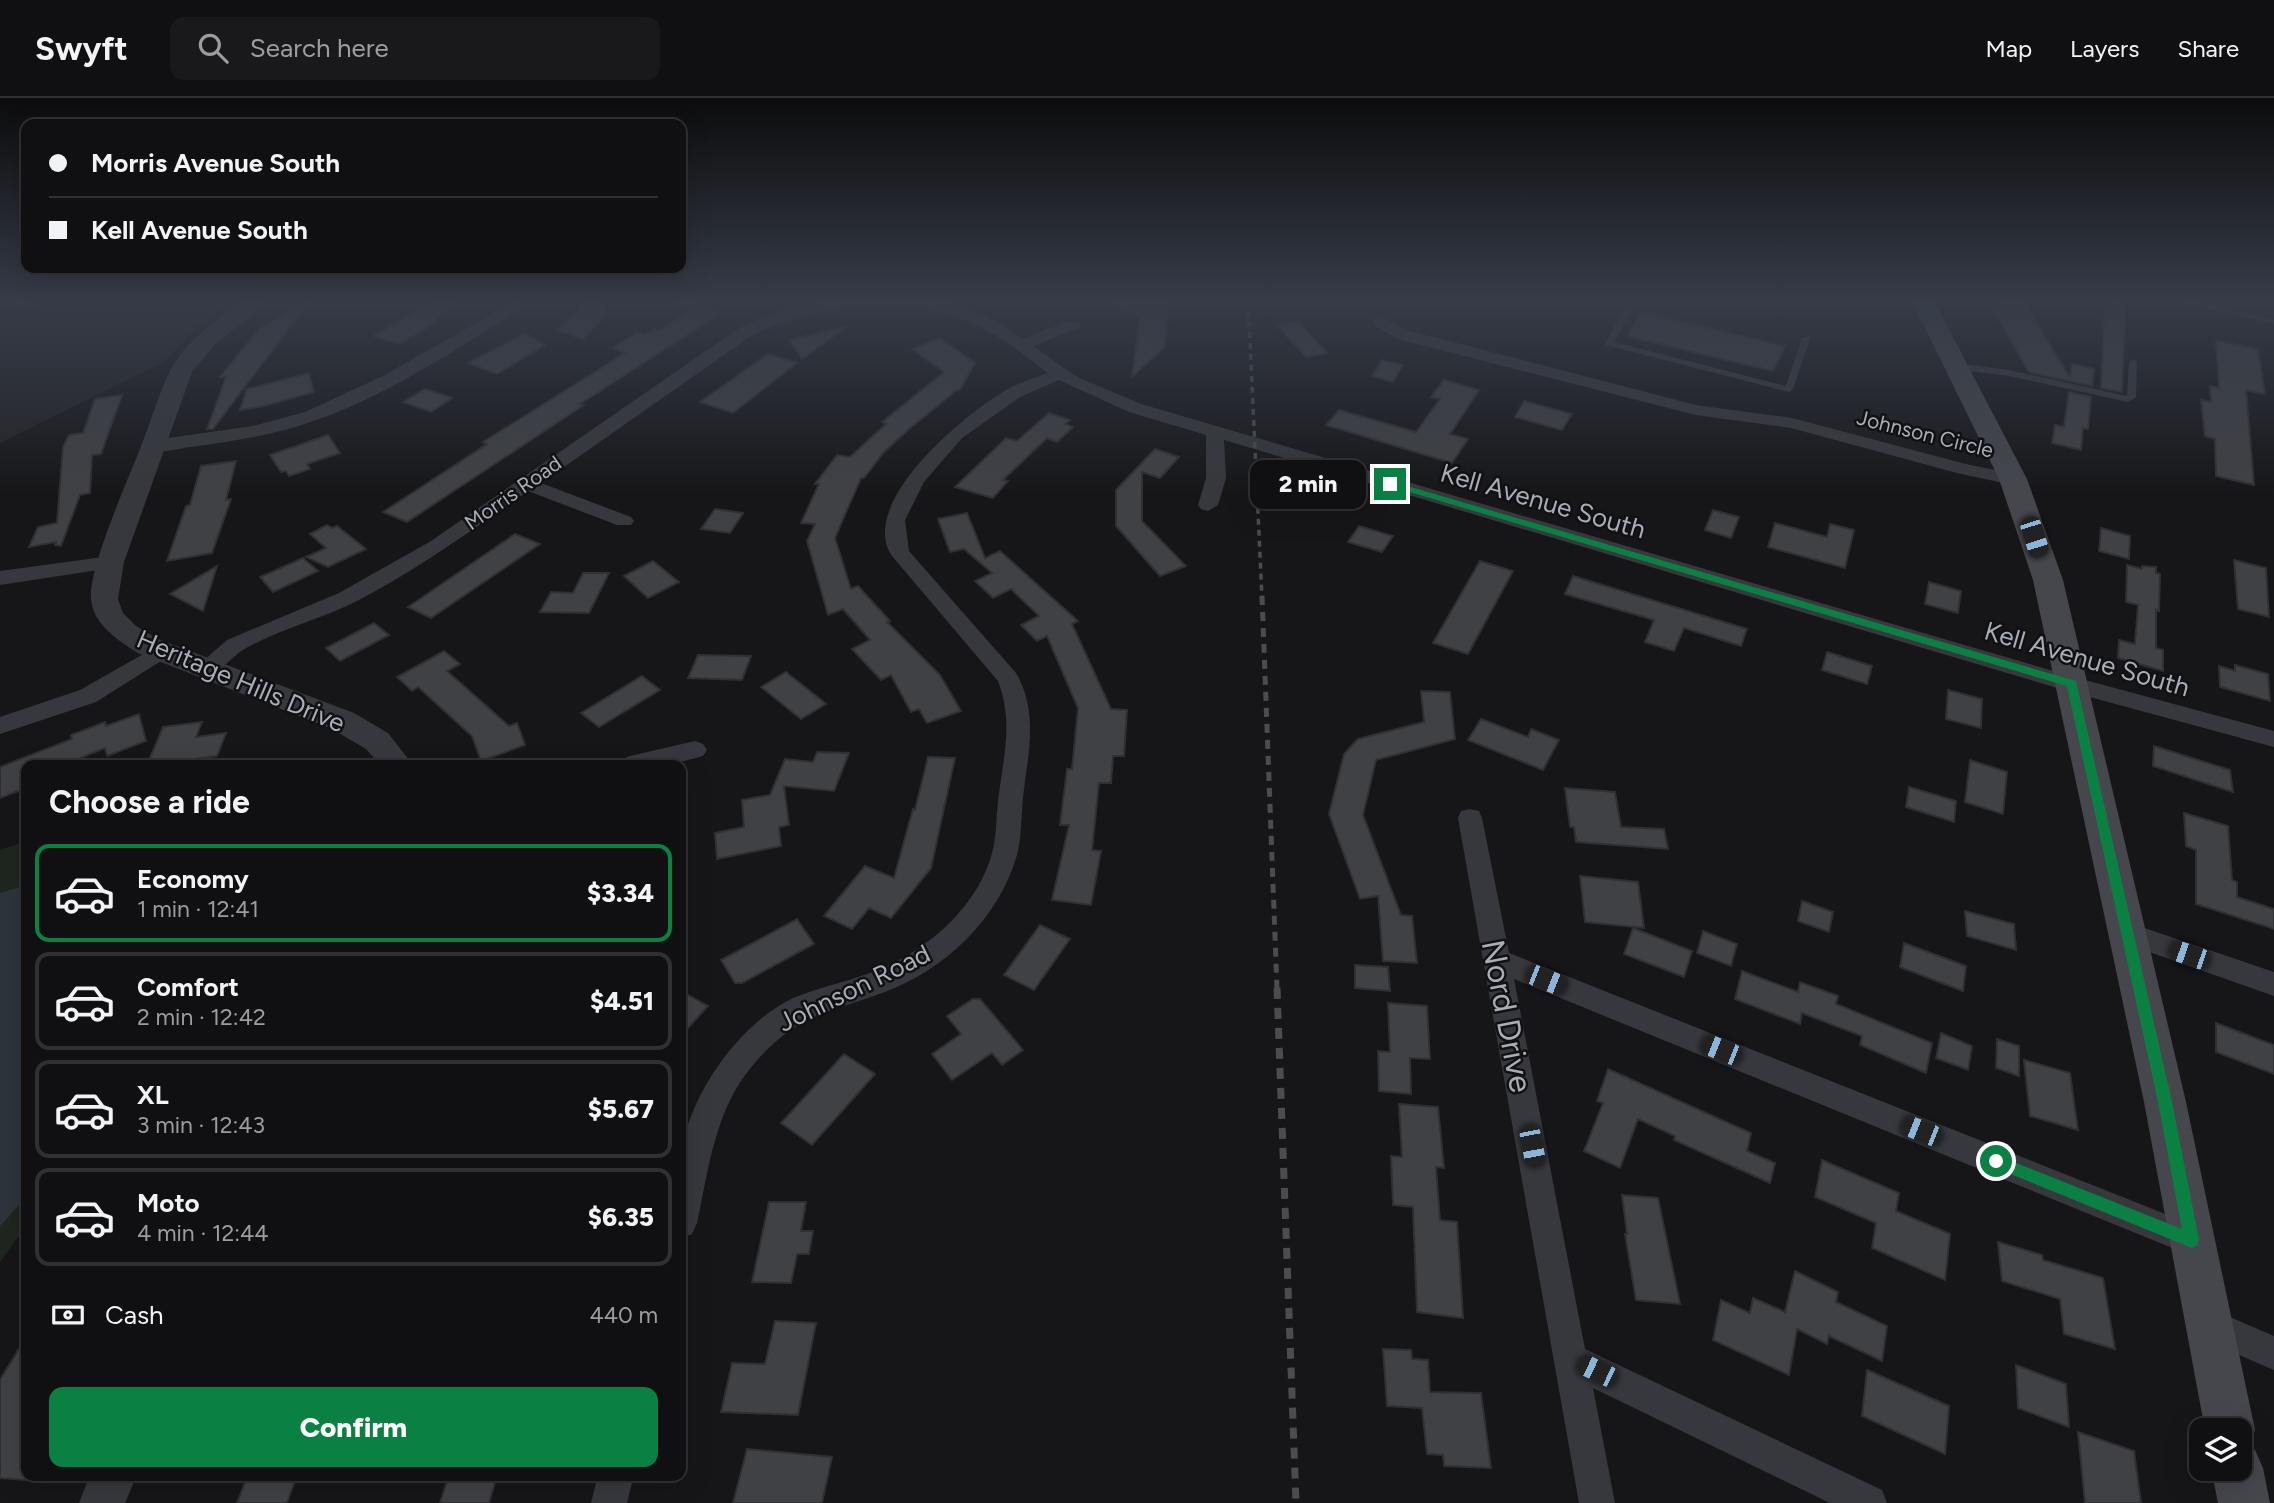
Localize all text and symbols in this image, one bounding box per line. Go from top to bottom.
search box [170,17,660,80]
text: Swyft [35,29,128,68]
icon: search [194,29,232,67]
text: Search here [250,32,389,64]
text: Map [1985,34,2032,63]
text: Layers [2070,34,2139,63]
text: Share [2177,34,2239,63]
text: Morris Avenue South [91,147,340,179]
text: Kell Avenue South [91,214,308,246]
street label: Johnson Circle [1854,404,1996,463]
street label: Morris Road [460,450,566,535]
street label: Kell Avenue South [1437,456,1649,546]
callout: 2 min [1250,460,1366,508]
route end [1374,468,1406,500]
text: 2 min [1279,470,1337,498]
car [2018,514,2051,560]
street label: Kell Avenue South [1981,614,2193,704]
street label: Heritage Hills Drive [132,623,350,739]
text: Choose a ride [49,783,250,821]
icon: car [53,862,116,925]
text: Economy [137,863,249,895]
text: $3.34 [587,877,654,909]
text: 1 min · 12:41 [137,895,259,923]
street label: Nord Drive [1474,936,1540,1096]
street label: Johnson Road [773,937,935,1039]
car [2166,938,2213,972]
car [1523,962,1570,998]
icon: car [53,970,116,1033]
text: Comfort [137,971,239,1003]
text: $4.51 [590,985,654,1017]
text: 2 min · 12:42 [137,1003,266,1031]
car [1698,1032,1745,1068]
icon: car [53,1078,116,1141]
text: XL [137,1079,169,1111]
text: $5.67 [588,1093,654,1125]
text: 3 min · 12:43 [137,1111,265,1139]
car [1898,1113,1945,1149]
car [1518,1123,1547,1169]
route start [1980,1145,2012,1177]
icon: car [53,1186,116,1249]
text: Moto [137,1187,200,1219]
text: $6.35 [588,1201,654,1233]
text: 4 min · 12:44 [137,1219,269,1247]
icon: cash [49,1296,87,1334]
text: Cash [105,1299,164,1331]
text: 440 m [589,1301,658,1329]
car [1574,1352,1621,1390]
button: Confirm [49,1387,658,1467]
map controls [2189,1418,2252,1481]
button: layers [2189,1418,2252,1481]

